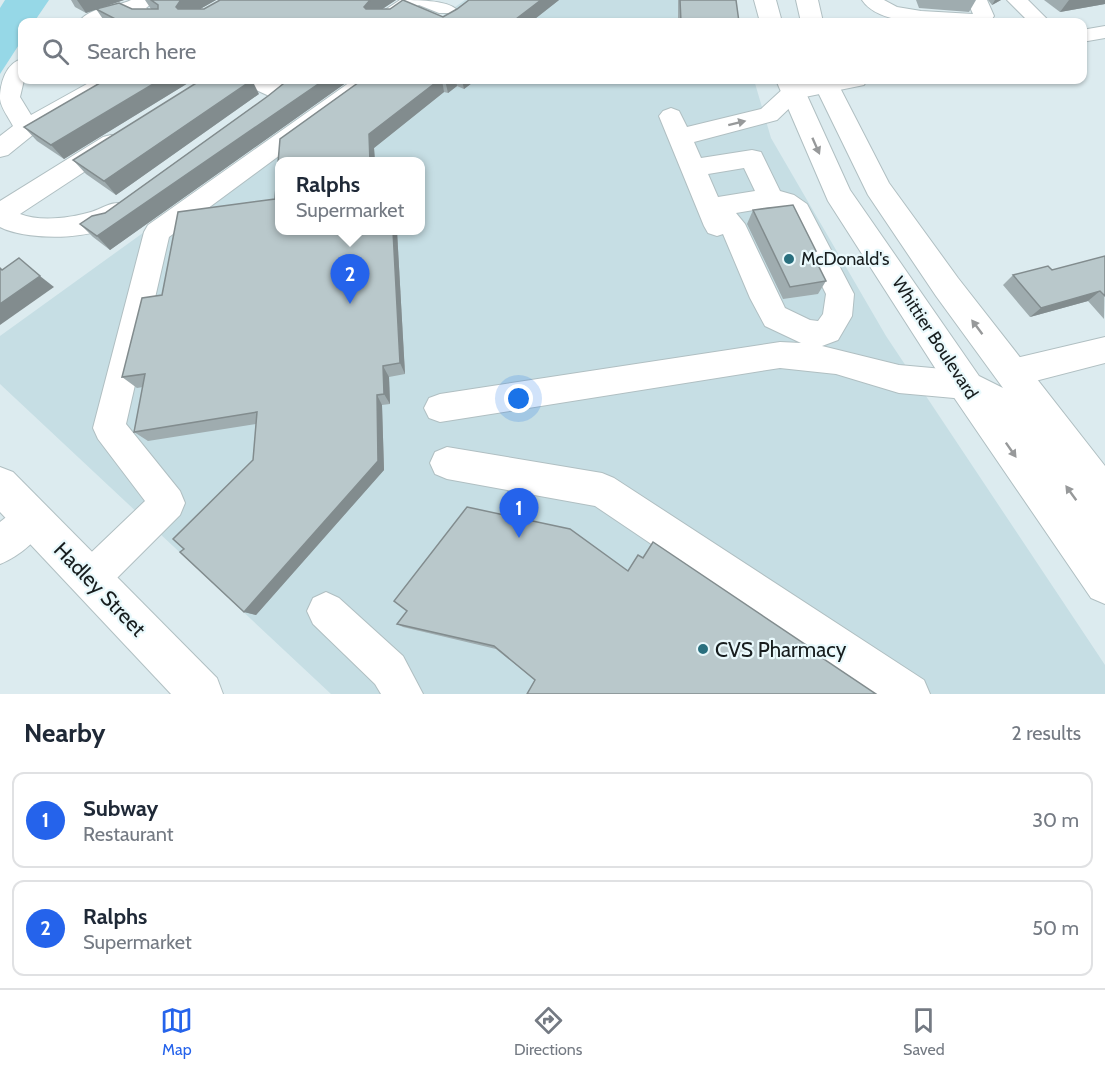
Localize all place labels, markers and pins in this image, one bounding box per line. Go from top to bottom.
place label: McDonald's [801,248,889,270]
marker: McDonald's [782,252,796,266]
pin: 2 [330,254,370,304]
pin: 1 [500,488,538,538]
place label: CVS Pharmacy [715,637,847,662]
marker: CVS Pharmacy [696,642,710,656]

